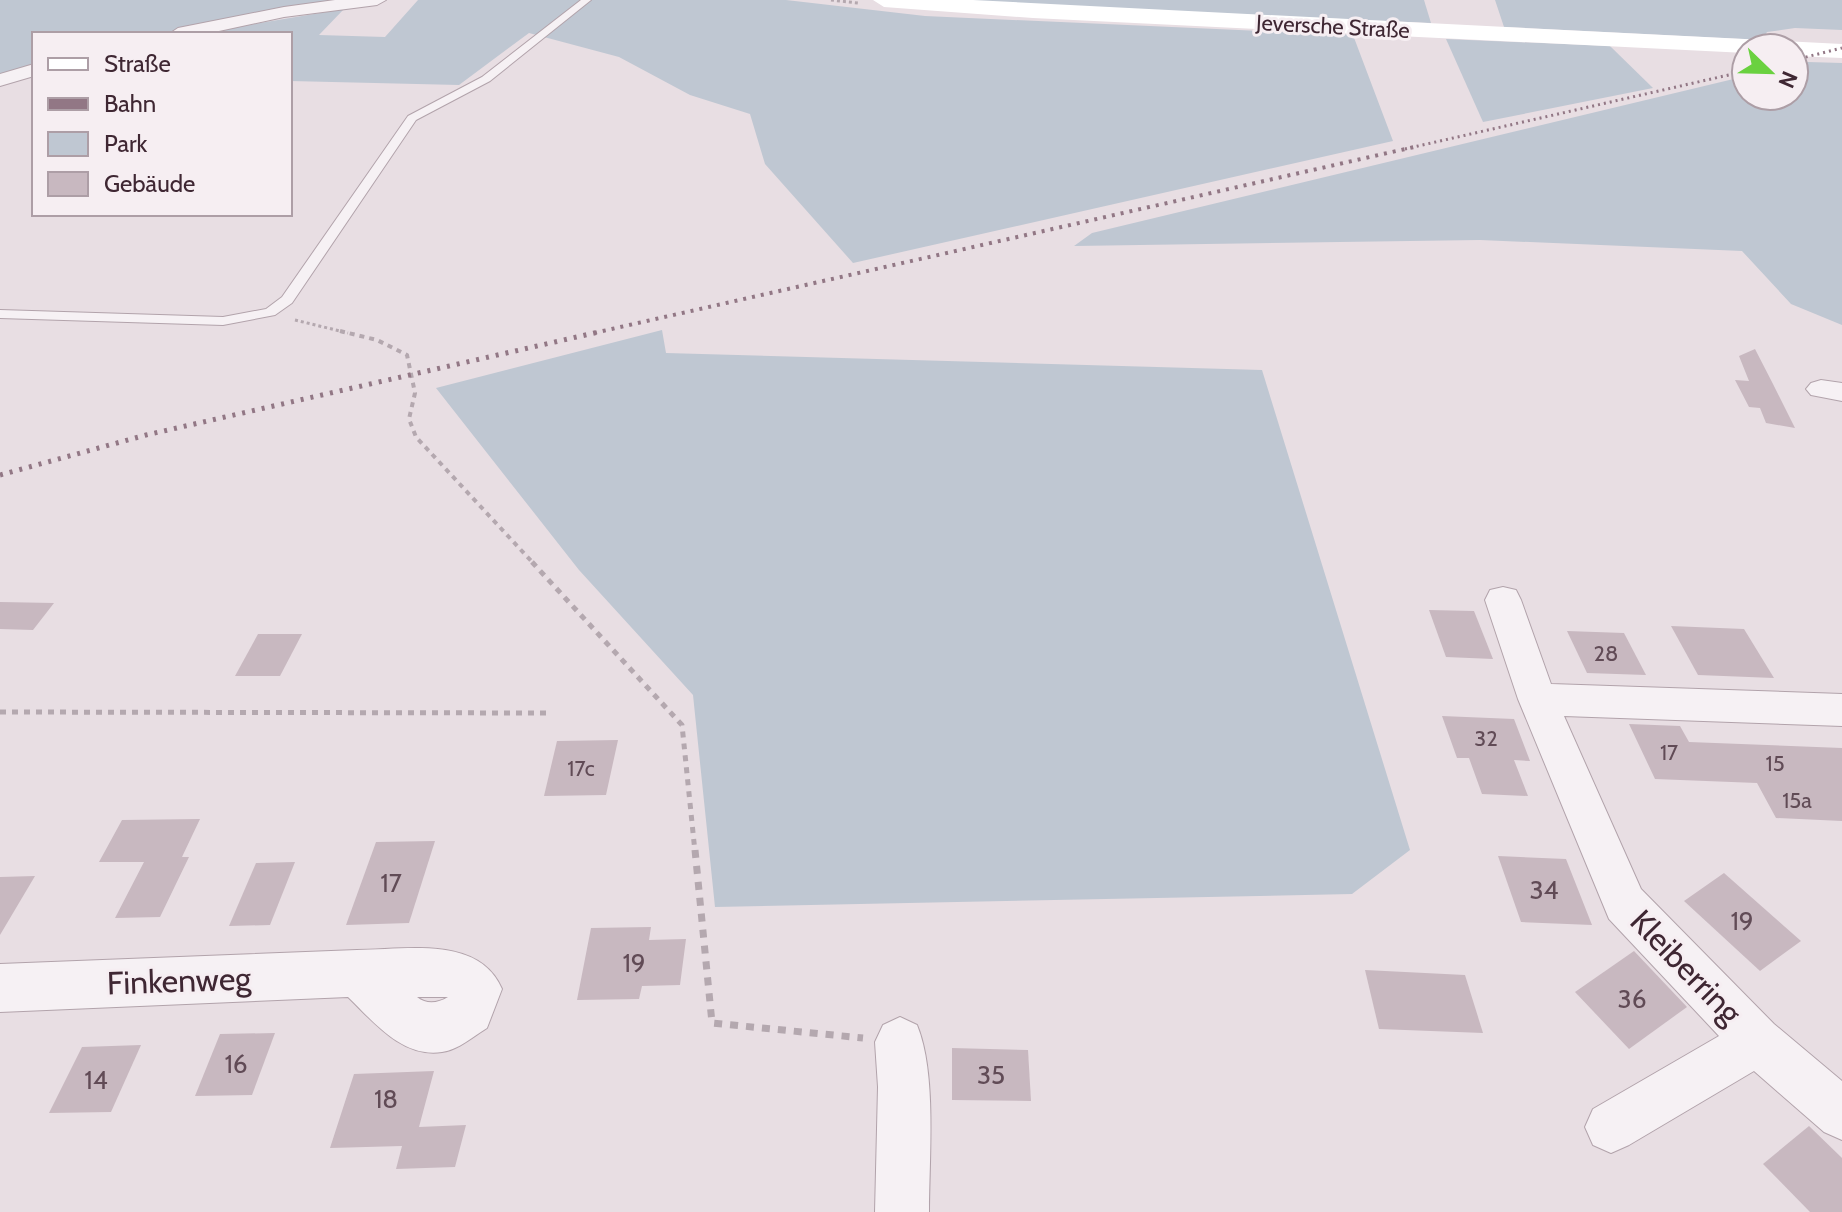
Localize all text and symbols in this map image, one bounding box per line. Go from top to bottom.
street label: Jeversche Straße [1255,9,1410,44]
legend [32,32,292,216]
north arrow [1730,32,1810,112]
text: Straße [104,49,171,78]
text: N [1772,67,1803,92]
text: Bahn [104,89,156,118]
text: Park [104,129,147,158]
text: Gebäude [104,169,195,198]
house number: 28 [1594,640,1618,667]
house number: 32 [1474,725,1498,752]
house number: 17 [1660,739,1678,766]
house number: 15 [1765,750,1785,777]
house number: 17c [567,755,595,782]
house number: 15a [1782,787,1812,814]
house number: 17 [380,867,402,899]
house number: 34 [1529,874,1559,906]
street label: Kleiberring [1622,901,1751,1033]
house number: 19 [1730,905,1754,937]
house number: 19 [622,947,646,979]
street label: Finkenweg [106,958,253,1003]
house number: 36 [1618,983,1646,1015]
house number: 16 [224,1048,248,1080]
house number: 35 [977,1059,1005,1091]
house number: 14 [84,1064,108,1096]
house number: 18 [374,1083,398,1115]

